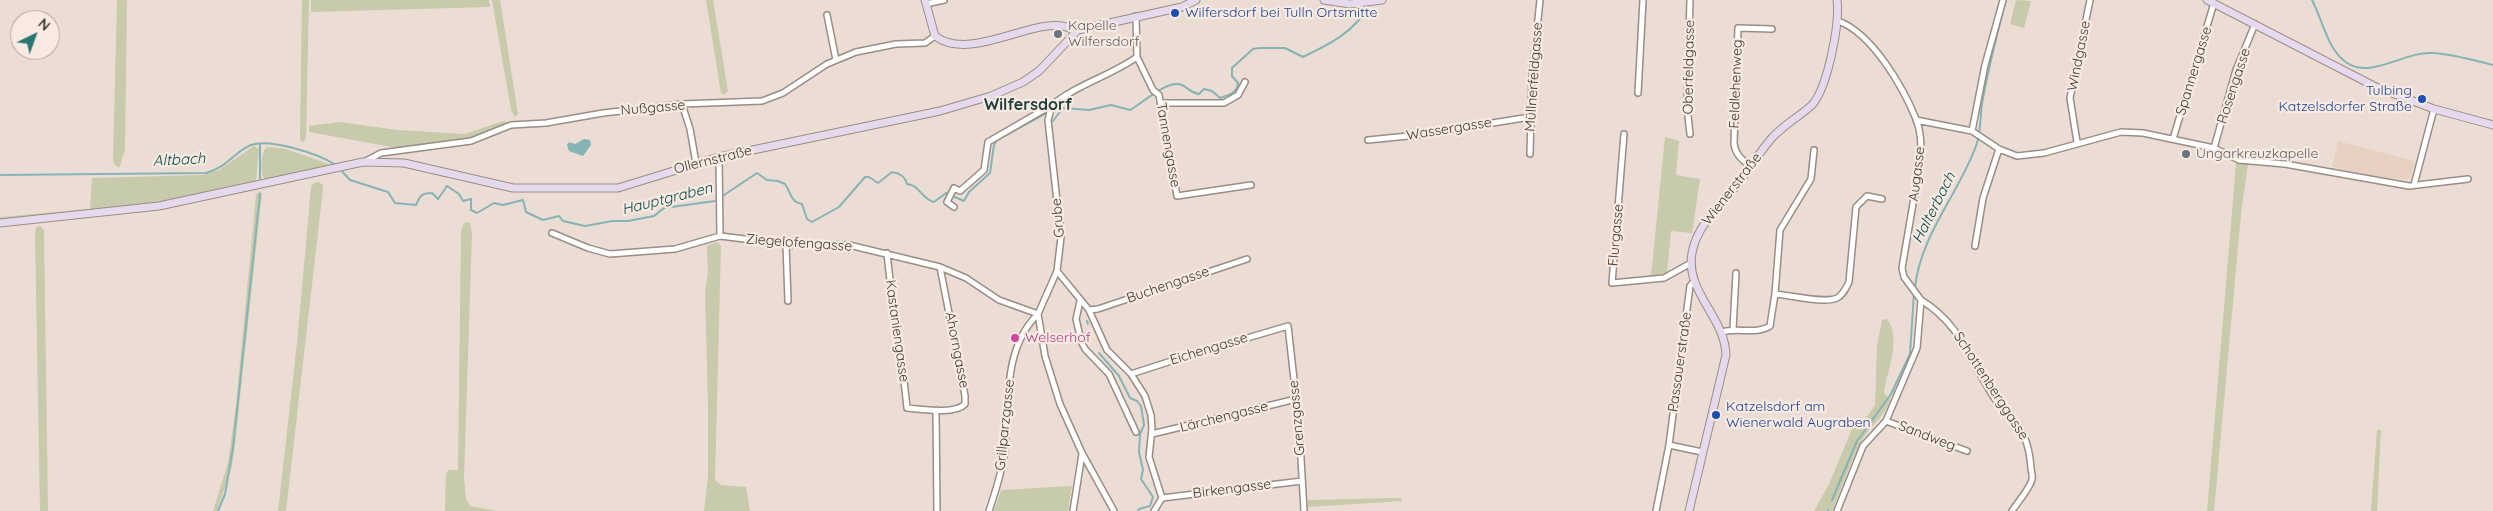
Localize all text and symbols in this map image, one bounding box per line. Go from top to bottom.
place label: Wilfersdorf bei Tulln Ortsmitte [1185,5,1377,21]
marker: Wilfersdorf bei Tulln Ortsmitte [1169,7,1181,19]
north arrow [10,10,60,60]
text: N [35,14,54,35]
place label: Kapelle Wilfersdorf [1068,18,1139,50]
street label: Windgasse [2064,19,2094,93]
street label: Oberfeldgasse [1680,20,1698,114]
street label: Müllnerfeldgasse [1522,22,1546,132]
street label: Spannergasse [2172,24,2216,118]
marker: Kapelle Wilfersdorf [1052,28,1064,40]
street label: Feldlehenweg [1726,39,1746,129]
street label: Rosengasse [2214,46,2254,126]
place label: Tulbing Katzelsdorfer Straße [2278,83,2412,115]
marker: Tulbing Katzelsdorfer Straße [2416,93,2428,105]
district label: Wilfersdorf [984,95,1072,115]
street label: Nußgasse [620,97,686,119]
street label: Tannengasse [1152,101,1184,189]
street label: Wassergasse [1405,114,1493,144]
street label: Ollernstraße [672,142,754,178]
street label: Augasse [1905,146,1929,202]
place label: Ungarkreuzkapelle [2196,146,2318,162]
marker: Ungarkreuzkapelle [2180,148,2192,160]
street label: Wienerstraße [1699,149,1765,229]
water label: Altbach [152,150,206,170]
water label: Halterbach [1908,170,1960,246]
water label: Hauptgraben [620,179,714,219]
street label: Grube [1048,198,1068,238]
street label: Flurgasse [1605,203,1627,267]
street label: Ziegelofengasse [745,231,853,255]
street label: Buchengasse [1124,263,1212,307]
street label: Kastaniengasse [882,279,912,383]
street label: Ahorngasse [941,311,973,389]
street label: Passauerstraße [1665,311,1695,413]
street label: Eichengasse [1168,329,1250,369]
street label: Schottenberggasse [1950,329,2032,443]
place label: Welserhof [1025,330,1091,346]
marker: Welserhof [1009,332,1021,344]
street label: Grillparzgasse [992,378,1018,472]
street label: Grenzgasse [1285,380,1309,456]
street label: Lärchengasse [1178,398,1270,436]
place label: Katzelsdorf am Wienerwald Augraben [1726,399,1871,432]
marker: Katzelsdorf am Wienerwald Augraben [1710,409,1722,421]
street label: Sandweg [1896,417,1958,455]
street label: Birkengasse [1192,476,1272,502]

